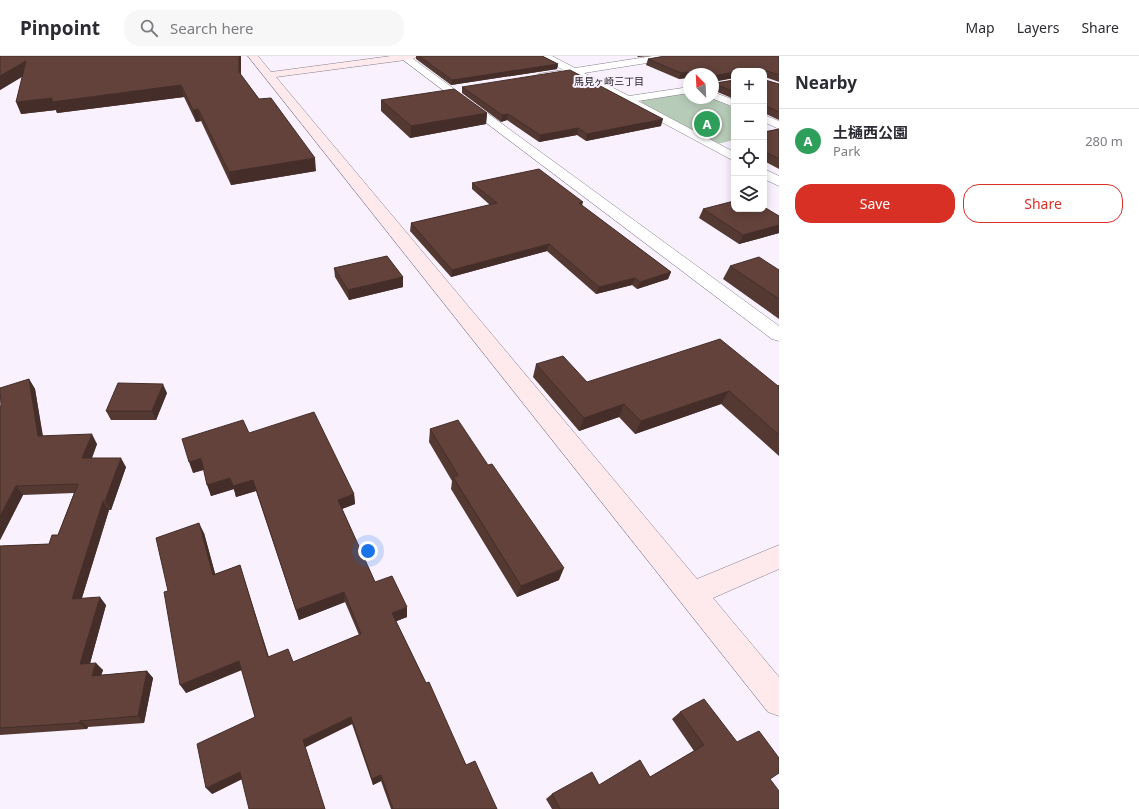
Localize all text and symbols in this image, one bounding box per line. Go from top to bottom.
search box [124,10,404,46]
text: Pinpoint [20,15,100,41]
icon: search [138,17,160,39]
text: Search here [170,18,253,38]
text: Map [966,18,995,37]
text: Layers [1017,18,1059,37]
text: Share [1081,18,1119,37]
north arrow [683,68,719,104]
map controls [731,68,767,212]
button: + [731,68,767,104]
text: Nearby [795,71,857,94]
district label: 馬見ヶ崎三丁目 [574,74,644,88]
button: − [731,104,767,140]
pin: A [694,109,720,139]
text: 土樋西公園 [833,122,908,142]
text: A [804,132,813,150]
text: 280 m [1085,132,1123,150]
button: locate [731,140,767,176]
text: Park [833,142,860,160]
button: layers [731,176,767,212]
button: Save [795,184,955,223]
button: Share [963,184,1123,223]
your location [358,541,378,561]

